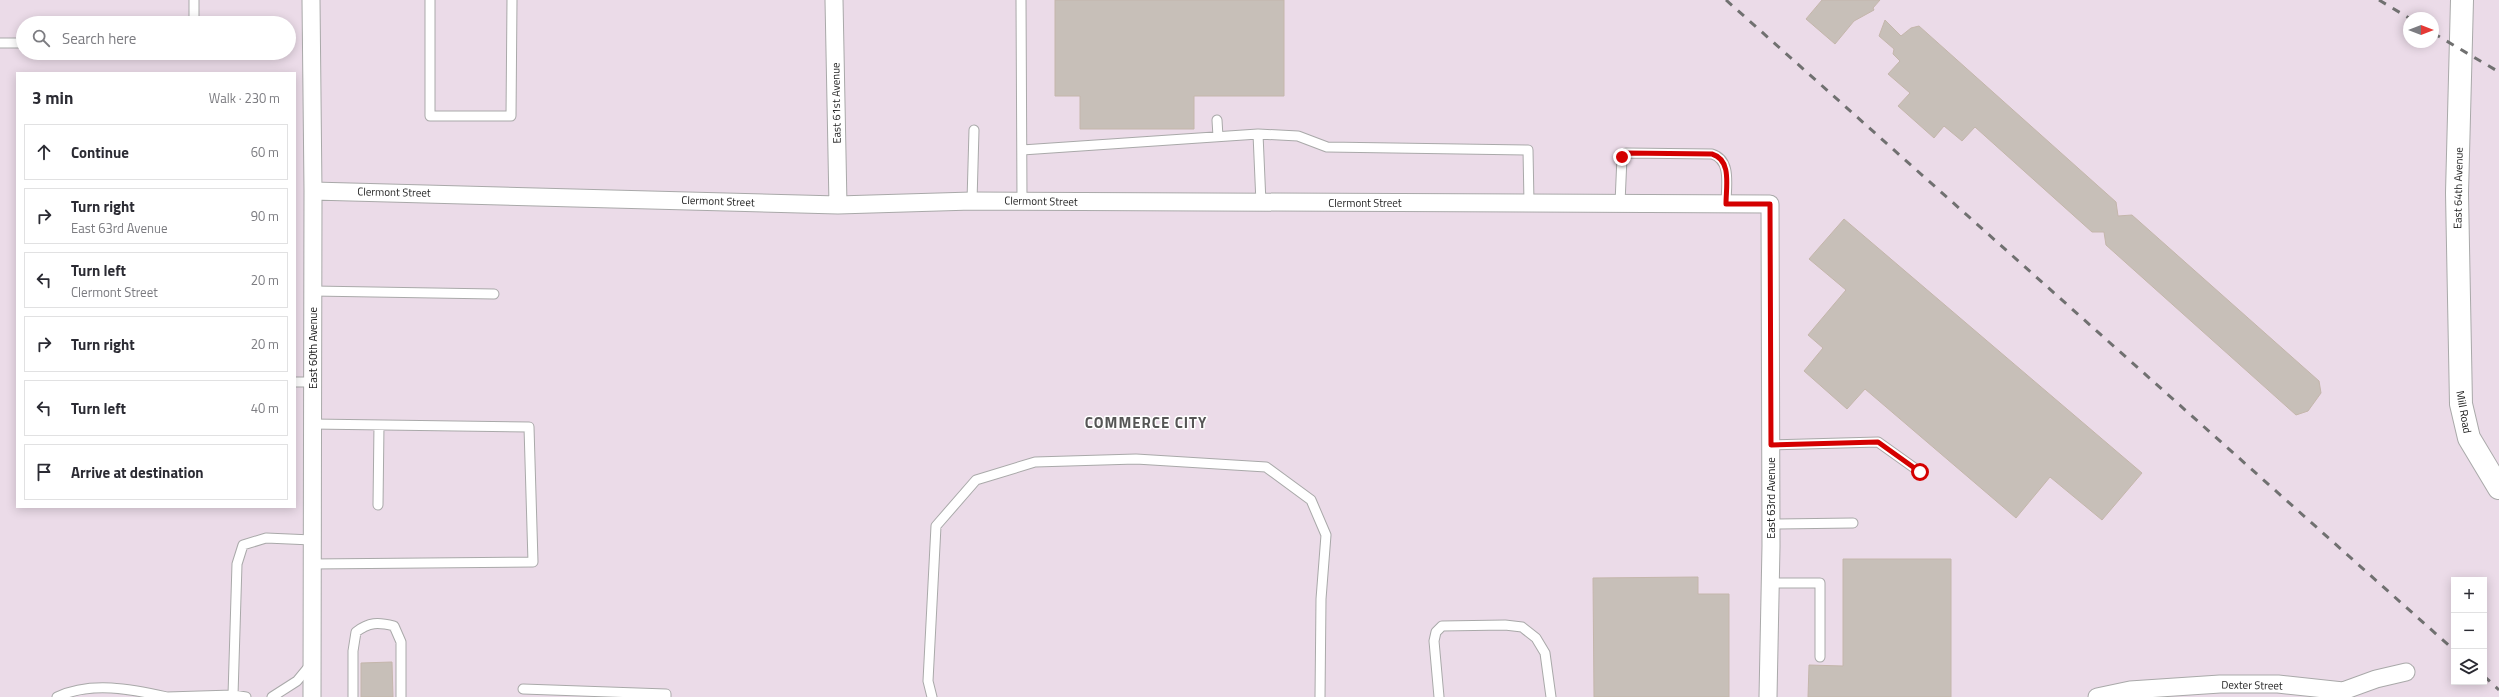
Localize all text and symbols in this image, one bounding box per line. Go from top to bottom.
north arrow [2403,12,2439,48]
search box [16,16,296,60]
icon: search [30,27,52,49]
text: Search here [62,27,136,50]
street label: East 61st Avenue [827,62,845,144]
text: 3 min [32,85,73,111]
text: Walk · 230 m [209,88,280,108]
icon: ahead [33,141,55,163]
text: Continue [71,141,129,164]
text: 60 m [251,142,279,162]
street label: East 64th Avenue [2449,146,2467,229]
route end [1613,148,1631,166]
street label: Clermont Street [357,183,431,201]
street label: Clermont Street [681,192,755,210]
street label: Clermont Street [1004,192,1078,210]
text: Turn right [71,195,135,218]
street label: Clermont Street [1328,195,1402,211]
icon: right [33,205,55,227]
text: 90 m [251,206,279,226]
text: East 63rd Avenue [71,218,167,238]
text: Turn left [71,259,126,282]
icon: left [33,269,55,291]
text: 20 m [251,270,279,290]
text: Clermont Street [71,282,158,302]
street label: East 60th Avenue [305,307,321,389]
icon: right [33,333,55,355]
text: Turn right [71,333,135,356]
text: 20 m [251,334,279,354]
street label: Mill Road [2452,389,2476,435]
icon: left [33,397,55,419]
text: Turn left [71,397,126,420]
text: 40 m [251,398,279,418]
district label: COMMERCE CITY [1085,411,1207,434]
street label: East 63rd Avenue [1763,457,1779,539]
icon: arrive [33,461,55,483]
text: Arrive at destination [71,461,204,484]
route start [1911,463,1929,481]
map controls [2451,577,2487,685]
button: + [2451,577,2487,613]
button: − [2451,613,2487,649]
button: layers [2451,649,2487,685]
street label: Dexter Street [2221,676,2283,694]

